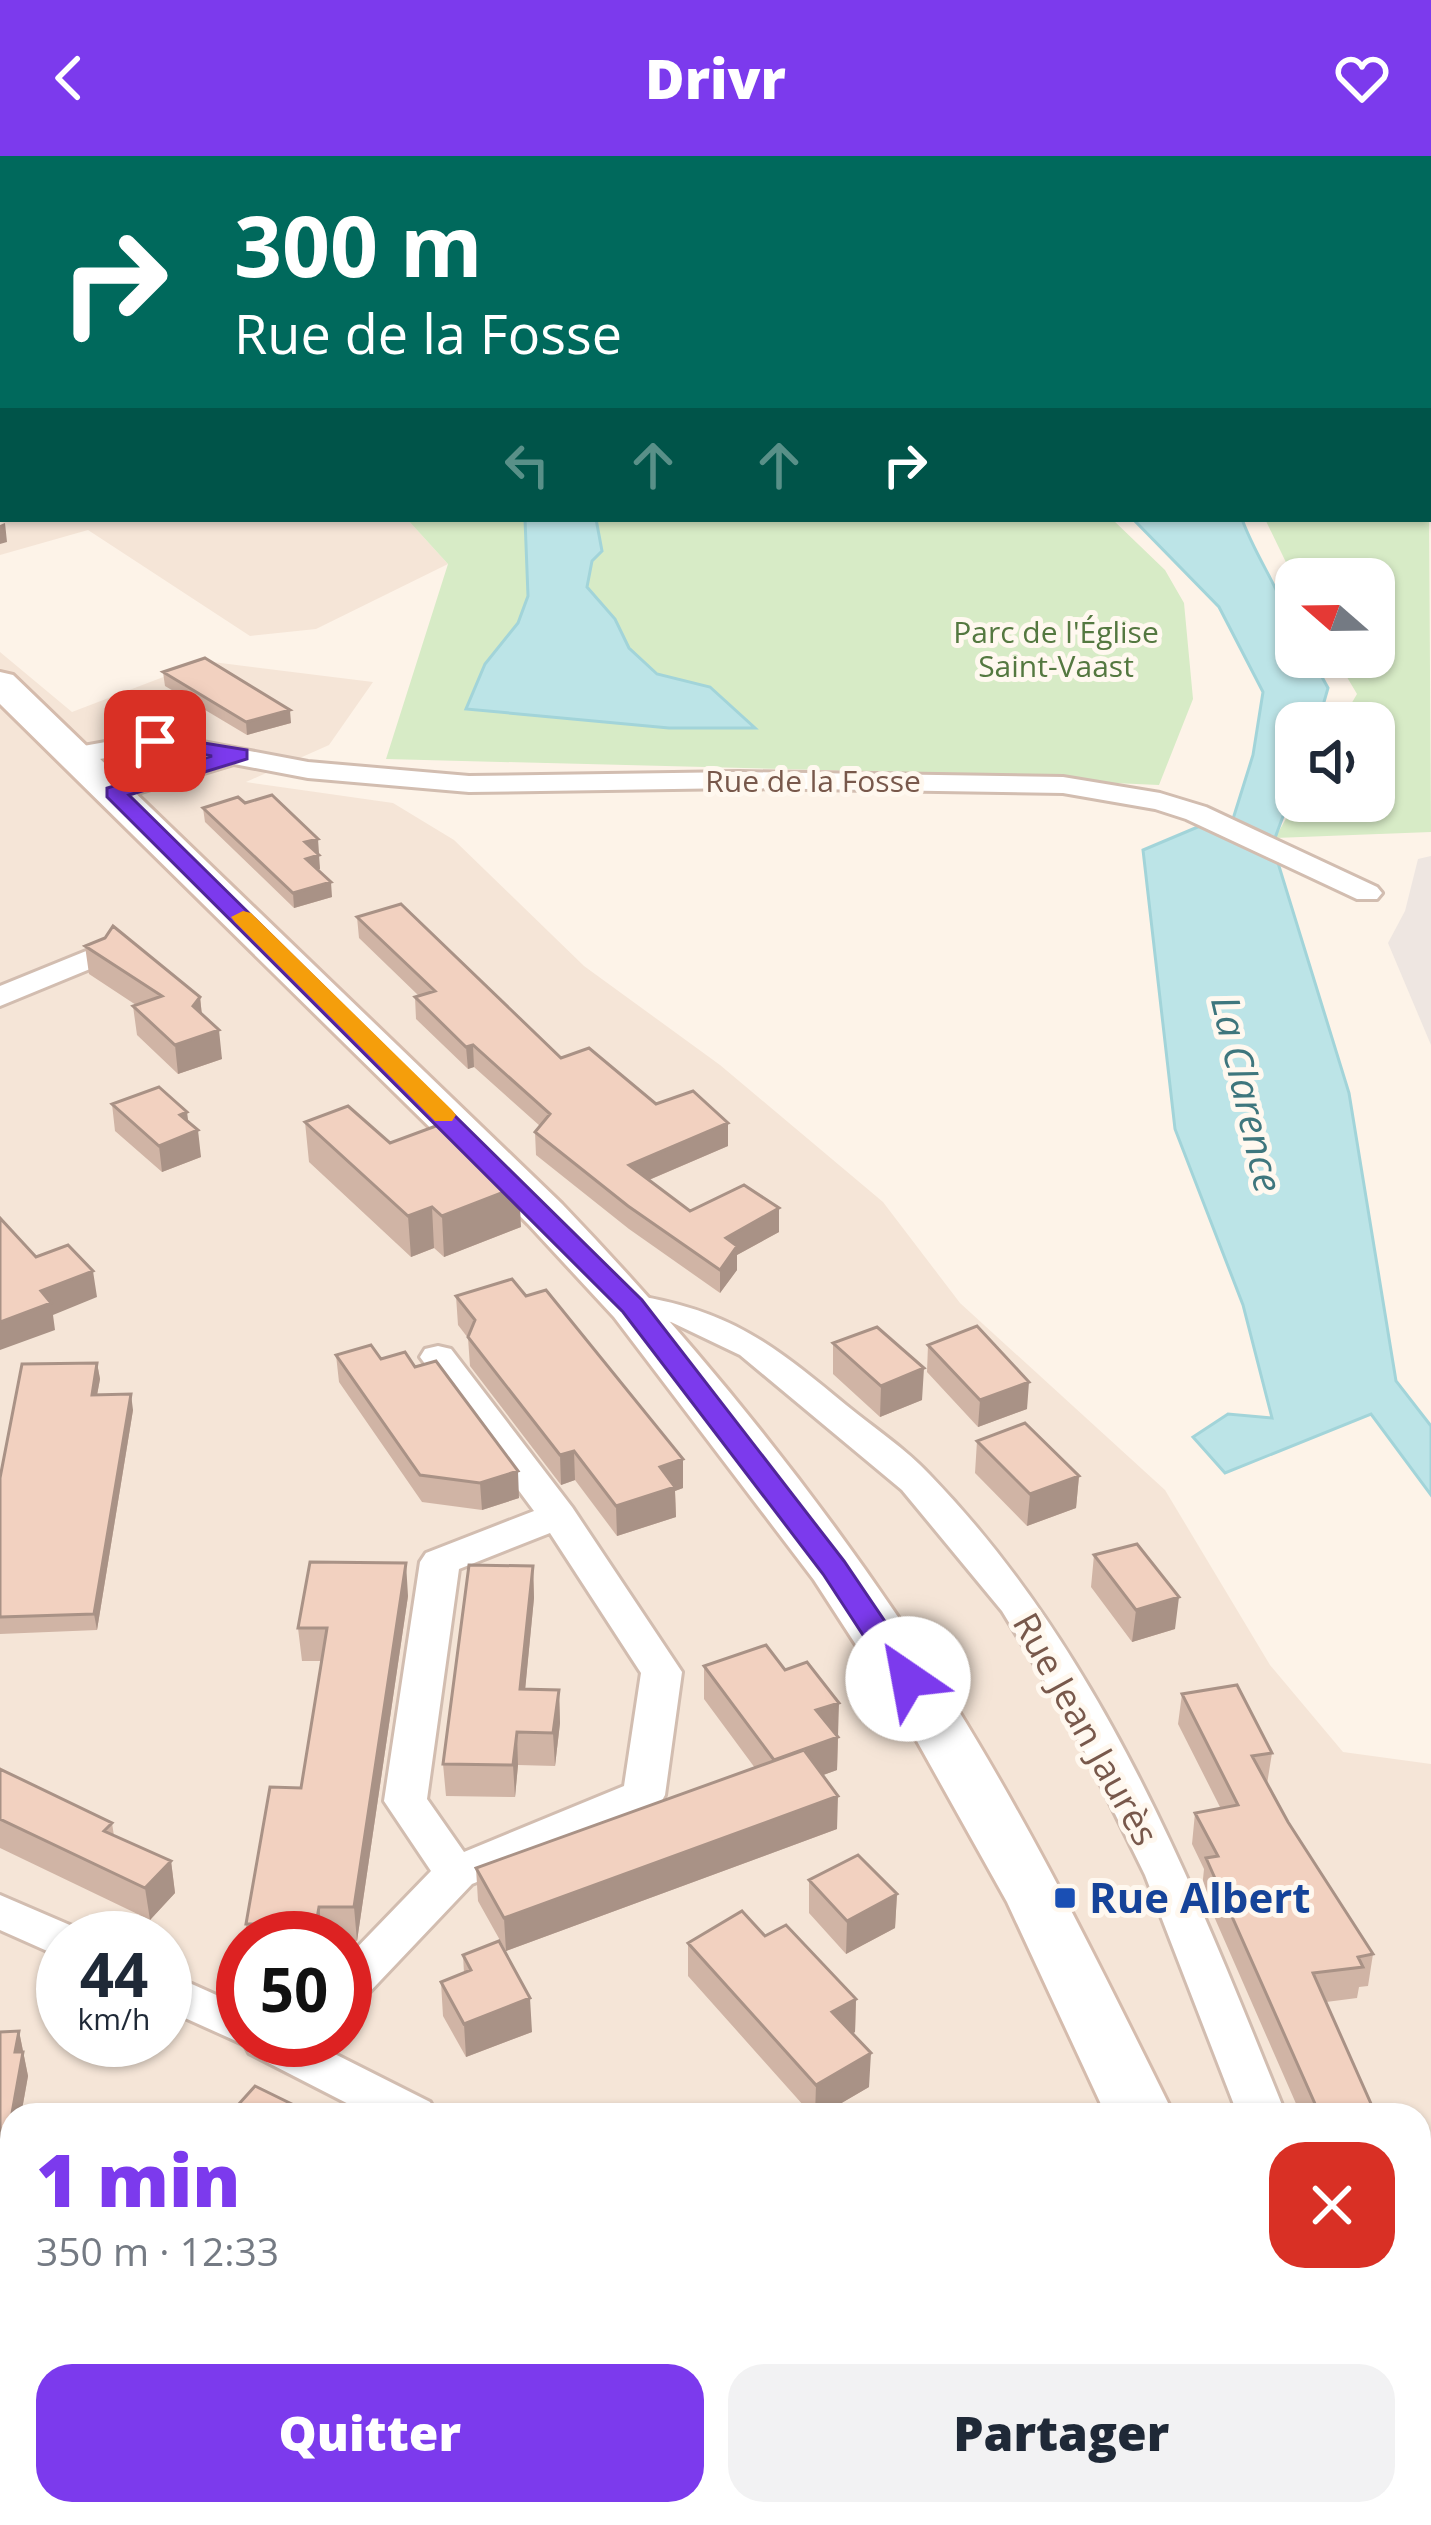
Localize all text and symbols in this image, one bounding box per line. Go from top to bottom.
text: Drivr [645,41,786,115]
icon: back [36,45,102,111]
icon: heart [1329,45,1395,111]
text: 300 m [234,187,482,302]
icon: right [36,204,192,360]
text: Rue de la Fosse [234,296,622,370]
icon: left [494,432,560,498]
icon: ahead [620,432,686,498]
icon: ahead [746,432,812,498]
icon: right [872,432,938,498]
north arrow [1275,558,1395,678]
map controls [1275,558,1395,822]
park label: Parc de l'Église Saint-Vaast [953,611,1159,686]
pin [104,690,206,792]
button: sound [1275,702,1395,822]
icon: arrive [122,708,188,774]
street label: Rue de la Fosse [705,760,921,801]
water label: La Clarence [1200,990,1297,1197]
street label: Rue Jean Jaurès [1002,1604,1171,1854]
position arrow [845,1616,971,1742]
place label: Rue Albert [1089,1868,1311,1925]
marker: Rue Albert [1052,1885,1078,1911]
speed limit sign: 50 [216,1911,372,2067]
text: 44 [80,1933,148,2015]
text: km/h [78,1998,150,2039]
text: 1 min [36,2130,241,2228]
button: close [1269,2142,1395,2268]
text: 350 m · 12:33 [36,2224,279,2277]
button: Quitter [36,2364,704,2502]
button: Partager [728,2364,1395,2502]

